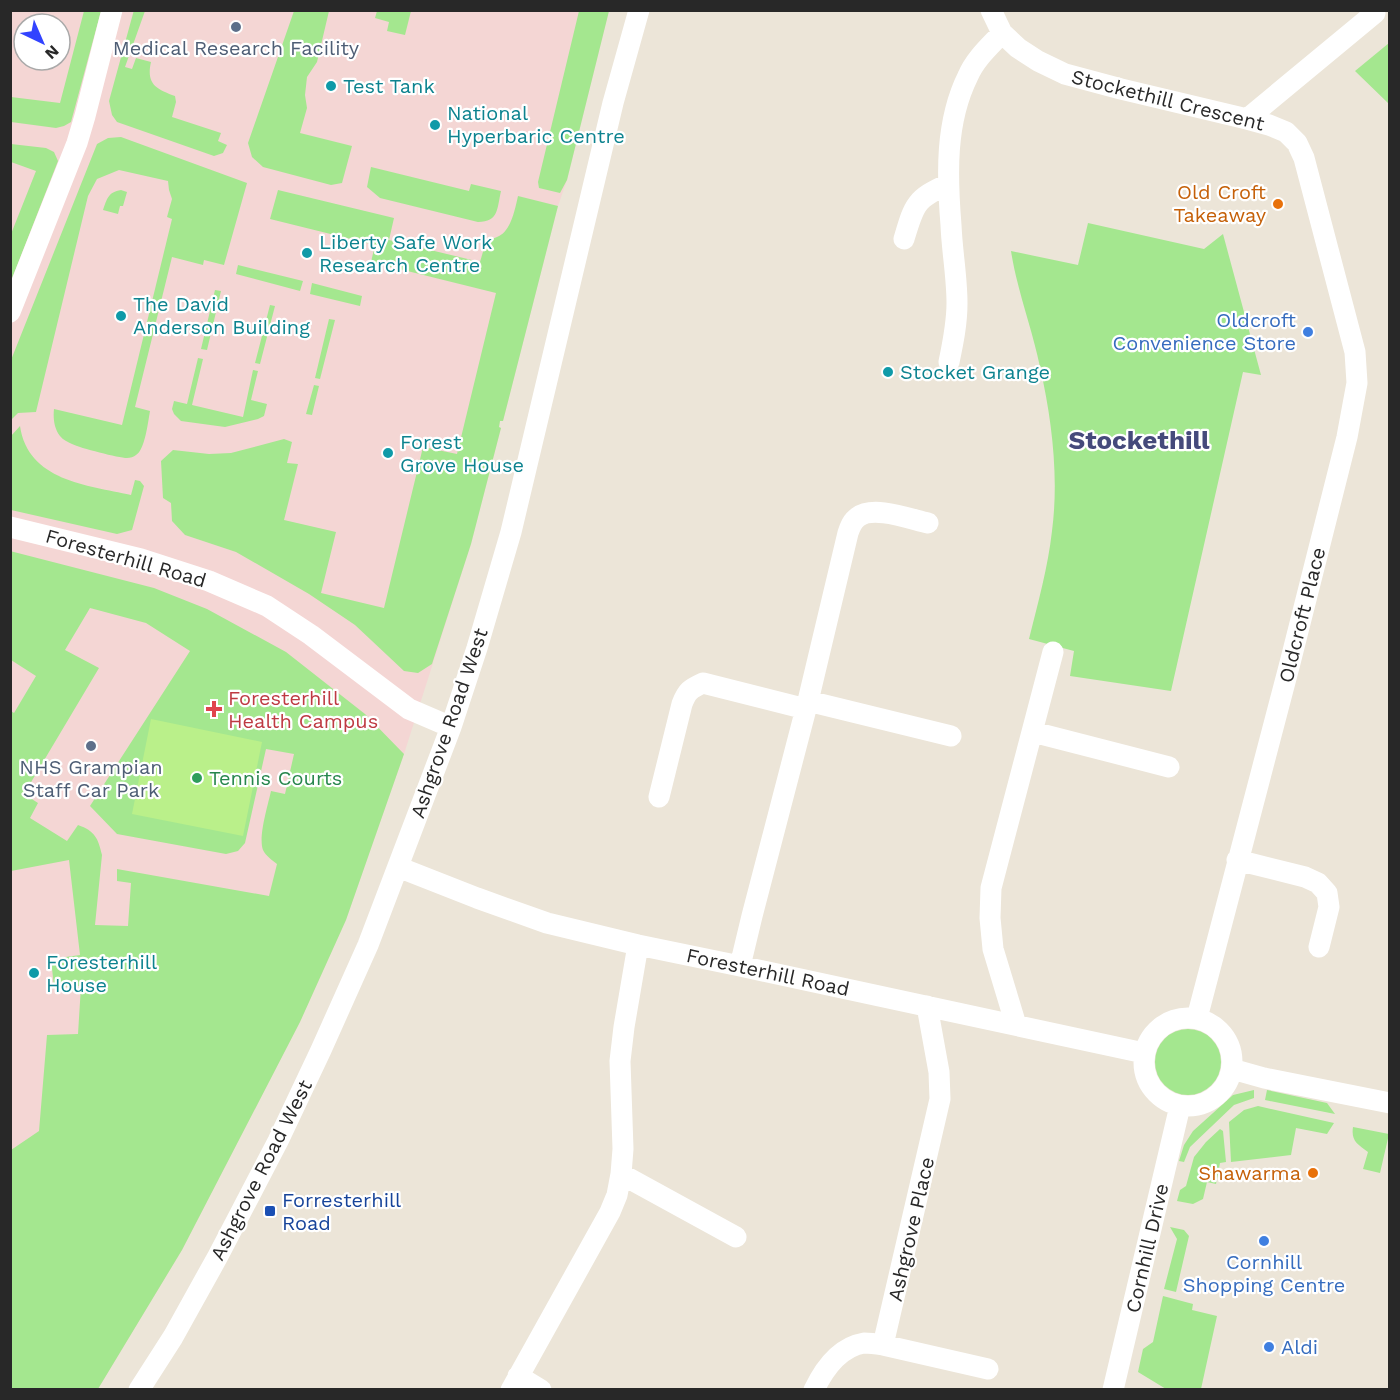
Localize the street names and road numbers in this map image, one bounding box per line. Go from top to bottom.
street label: Stockethill Crescent [1069,64,1268,136]
street label: Foresterhill Road [43,524,209,592]
street label: Oldcroft Place [1274,545,1330,685]
street label: Ashgrove Road West [405,624,493,821]
street label: Foresterhill Road [684,943,852,1001]
street label: Ashgrove Road West [205,1075,317,1264]
street label: Ashgrove Place [883,1154,939,1304]
street label: Cornhill Drive [1120,1181,1174,1315]

